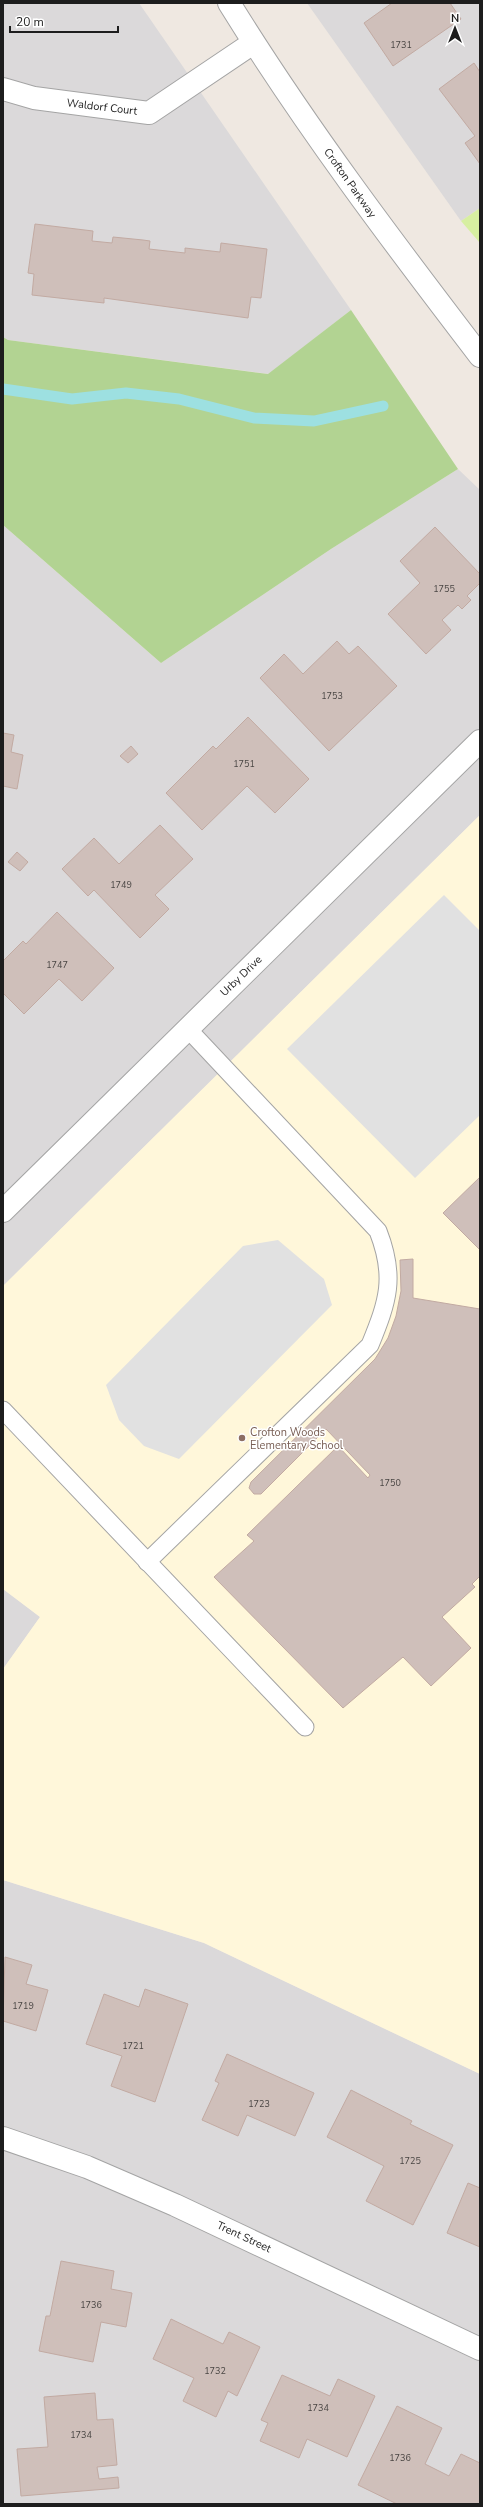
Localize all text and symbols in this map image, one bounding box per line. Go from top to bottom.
scale bar [10,8,118,34]
north arrow [435,8,475,48]
text: N [451,11,459,26]
text: 20 m [16,14,44,30]
house number: 1731 [390,39,412,51]
street label: Waldorf Court [66,95,138,119]
street label: Crofton Parkway [320,145,380,221]
house number: 1755 [433,583,455,595]
house number: 1753 [321,690,343,702]
house number: 1751 [233,758,255,770]
house number: 1749 [110,879,132,891]
street label: Urby Drive [217,952,265,1000]
house number: 1747 [46,959,68,971]
place label: Crofton Woods Elementary School [250,1425,344,1453]
marker: Crofton Woods Elementary School [237,1433,247,1443]
house number: 1750 [379,1477,401,1489]
house number: 1719 [12,2000,34,2012]
house number: 1721 [122,2040,144,2052]
house number: 1723 [248,2098,270,2110]
house number: 1725 [399,2155,421,2167]
street label: Trent Street [214,2218,274,2256]
house number: 1736 [80,2299,102,2311]
house number: 1732 [204,2365,226,2377]
house number: 1734 [307,2402,329,2414]
house number: 1734 [70,2429,92,2441]
house number: 1736 [389,2452,411,2464]

